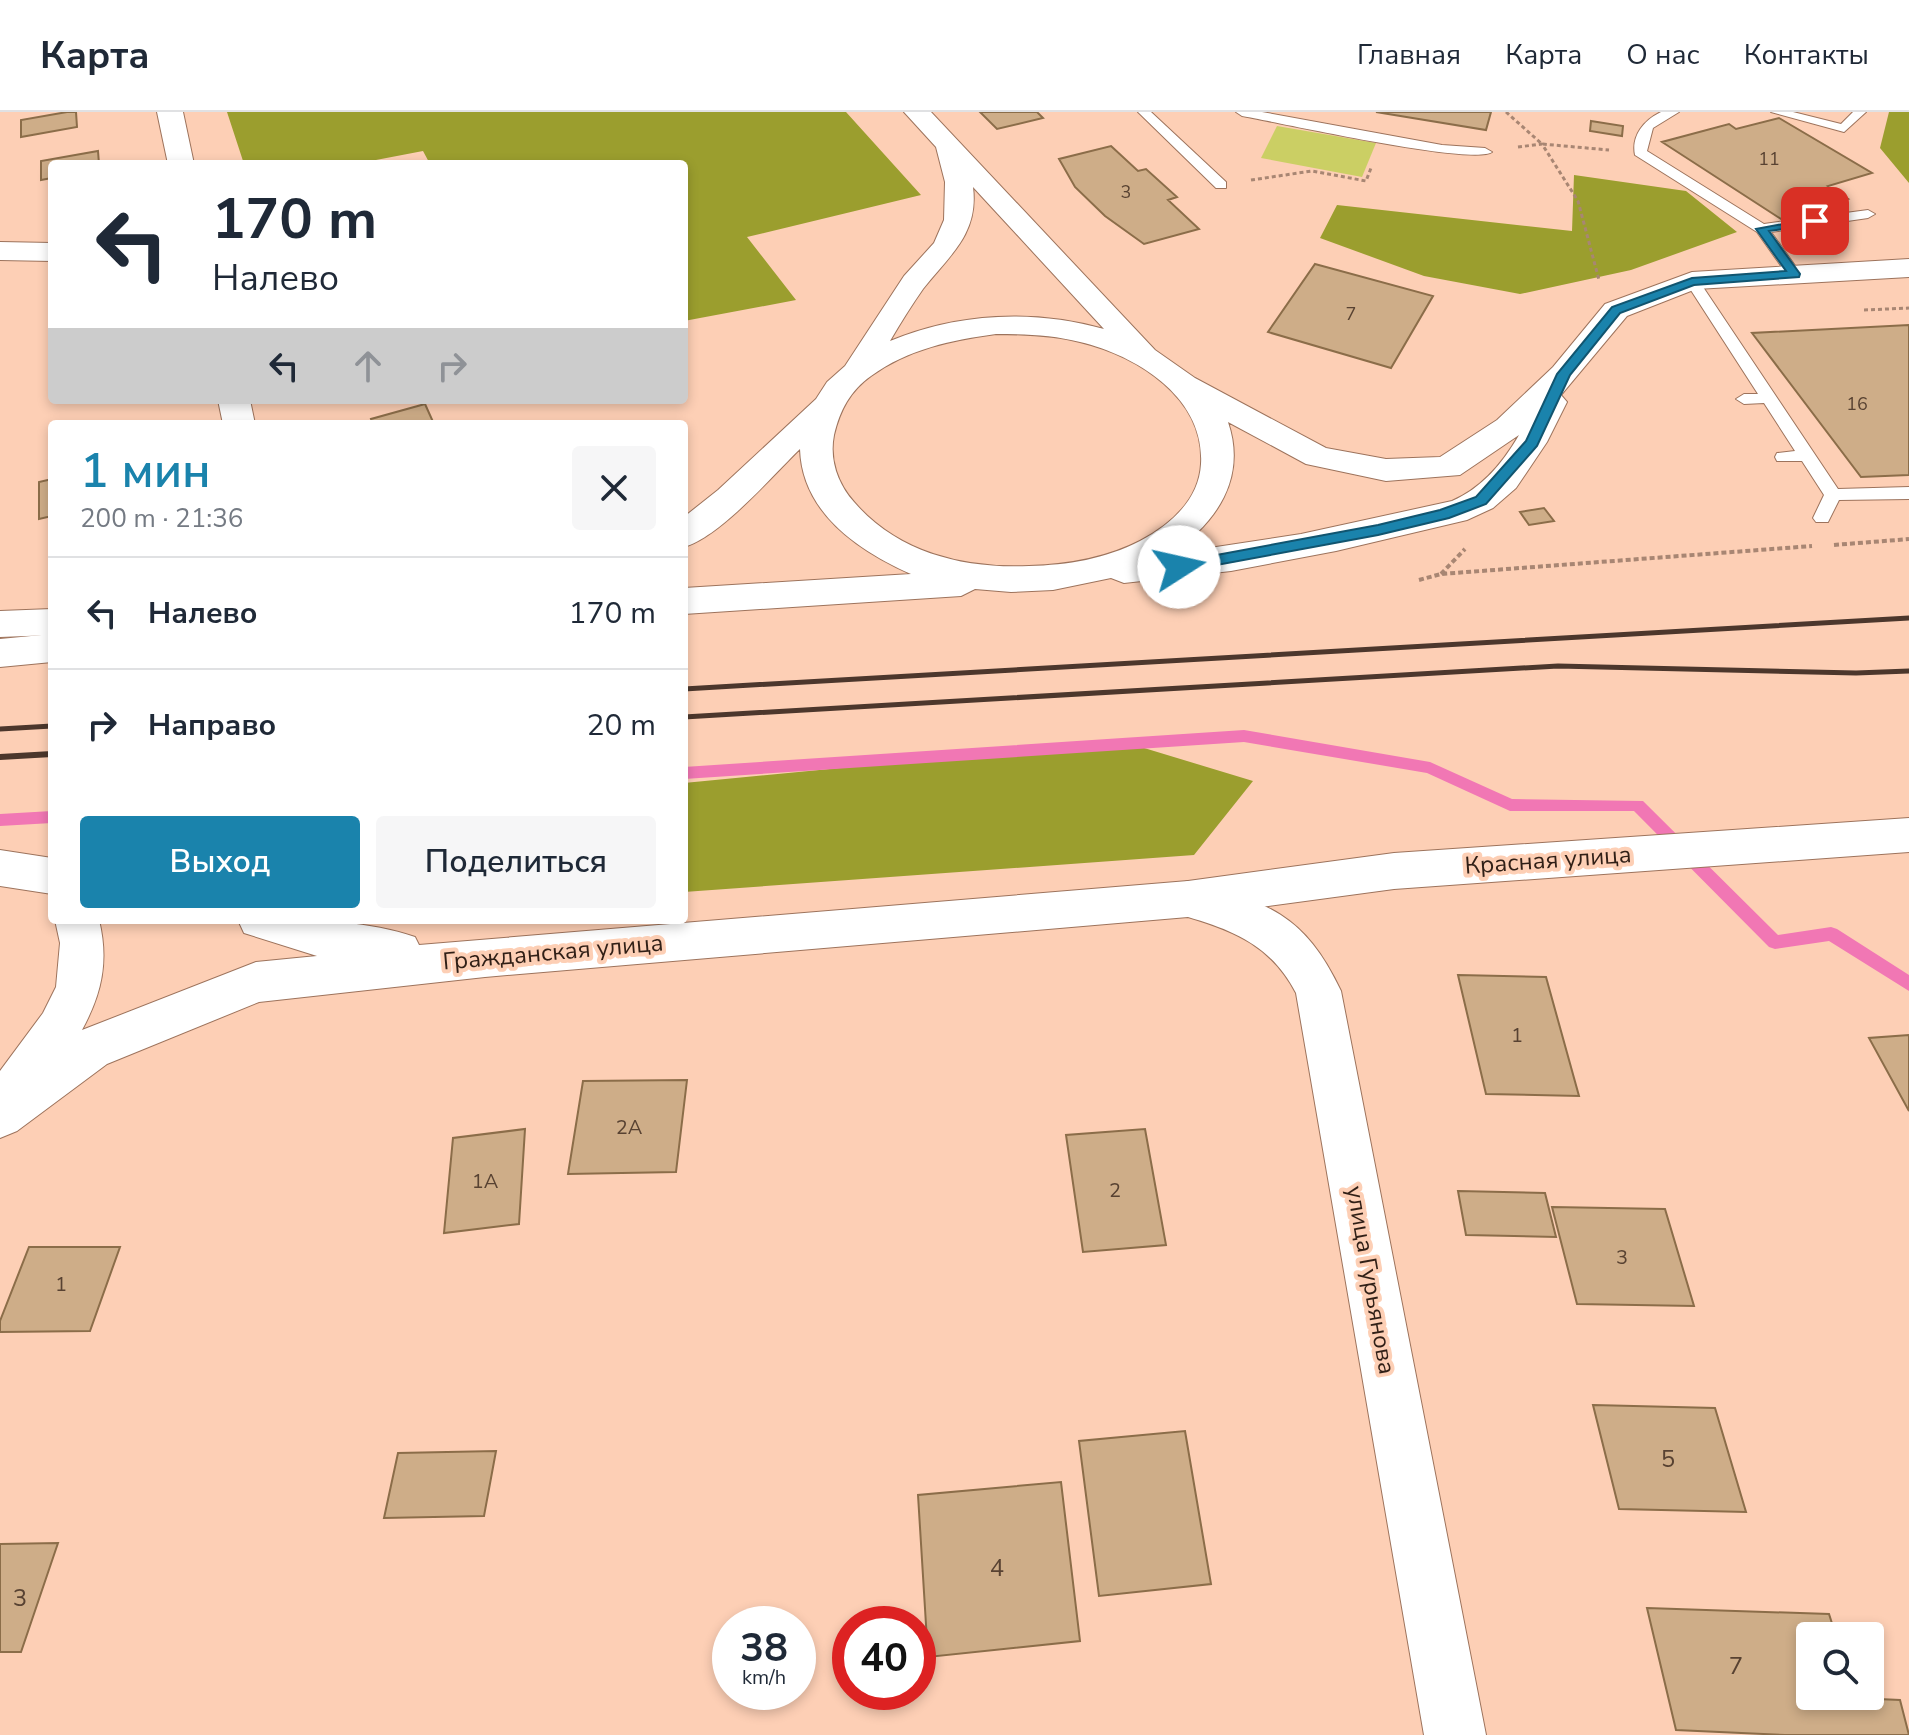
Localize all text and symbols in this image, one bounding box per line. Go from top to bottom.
text: Карта [40,30,150,81]
text: Главная [1357,36,1461,74]
text: Карта [1505,36,1582,74]
text: О нас [1626,36,1700,74]
text: Контакты [1744,36,1869,74]
house number: 11 [1758,147,1780,171]
house number: 3 [1121,180,1131,204]
text: 170 m [212,181,377,258]
pin [1781,187,1849,255]
icon: left [80,192,184,296]
icon: arrive [1793,199,1837,243]
text: Налево [212,254,339,303]
house number: 7 [1346,302,1356,326]
icon: left [262,344,306,388]
icon: ahead [346,344,390,388]
icon: right [430,344,474,388]
house number: 16 [1846,392,1868,416]
text: 1 мин [80,438,211,504]
button: close [572,446,656,530]
text: 200 m · 21:36 [80,501,243,536]
position arrow [1137,525,1221,609]
icon: left [80,591,124,635]
text: Налево [148,593,257,634]
text: 170 m [569,593,656,634]
icon: right [80,703,124,747]
text: Направо [148,705,276,746]
text: 20 m [587,705,656,746]
button: Выход [80,816,360,908]
button: Поделиться [376,816,656,908]
street label: Красная улица [1464,838,1632,882]
street label: Гражданская улица [441,926,665,978]
house number: 1 [1511,1022,1523,1049]
house number: 2А [616,1114,643,1141]
house number: 1А [472,1168,499,1195]
house number: 2 [1109,1177,1121,1204]
street label: улица Гурьянова [1339,1183,1403,1377]
house number: 3 [1616,1244,1628,1271]
house number: 1 [55,1271,67,1298]
house number: 5 [1661,1443,1675,1475]
house number: 4 [990,1552,1004,1584]
house number: 3 [13,1582,27,1614]
speed limit sign: 40 [832,1606,936,1710]
text: 38 [740,1621,788,1675]
map controls [1796,1622,1884,1710]
button: search [1796,1622,1884,1710]
house number: 7 [1729,1650,1743,1682]
text: km/h [742,1664,786,1691]

